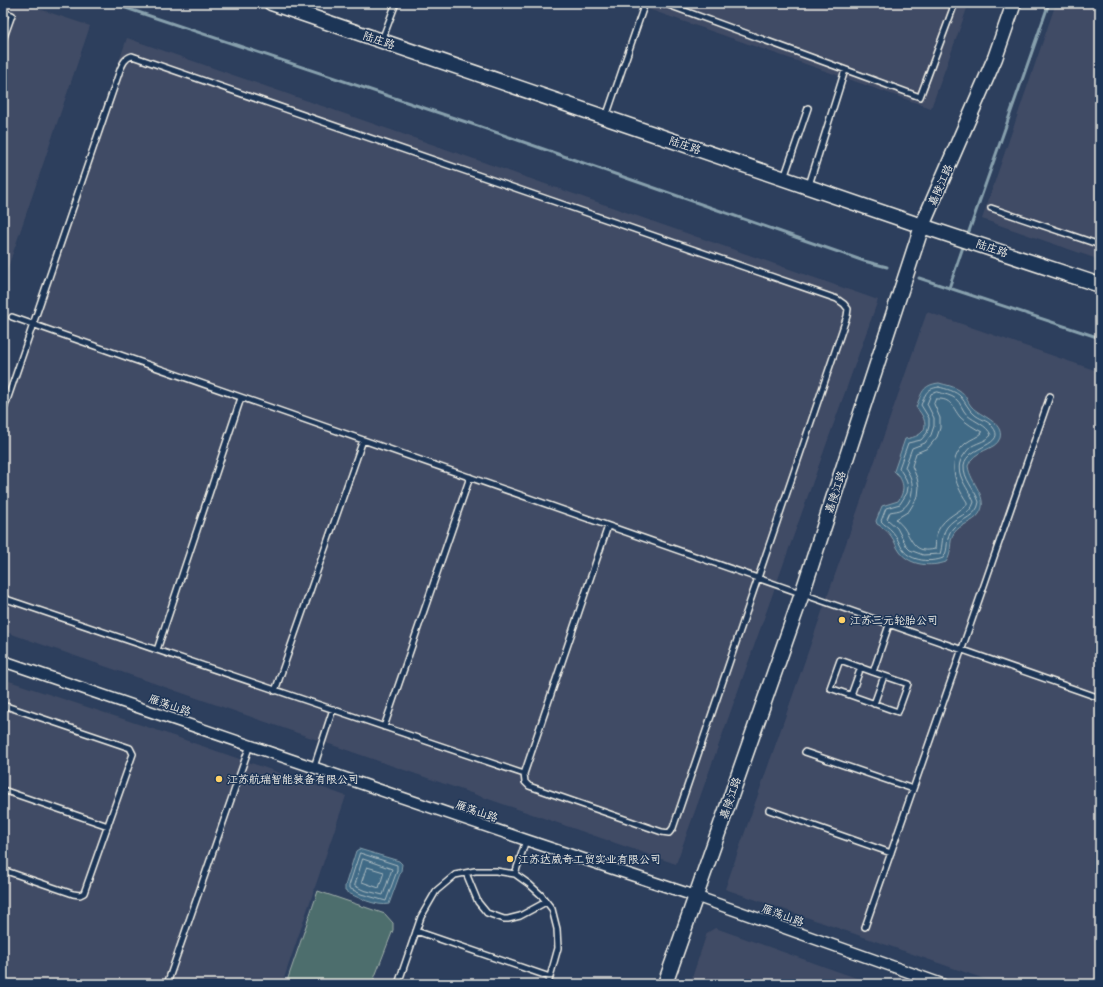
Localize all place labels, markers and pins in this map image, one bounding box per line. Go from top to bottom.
place label: 江苏三元轮胎公司 [850,612,938,630]
marker: 江苏三元轮胎公司 [837,615,847,625]
place label: 江苏航瑞智能装备有限公司 [227,771,359,789]
marker: 江苏航瑞智能装备有限公司 [214,774,224,784]
place label: 江苏达威奇工贸实业有限公司 [518,851,661,869]
marker: 江苏达威奇工贸实业有限公司 [505,854,515,864]

